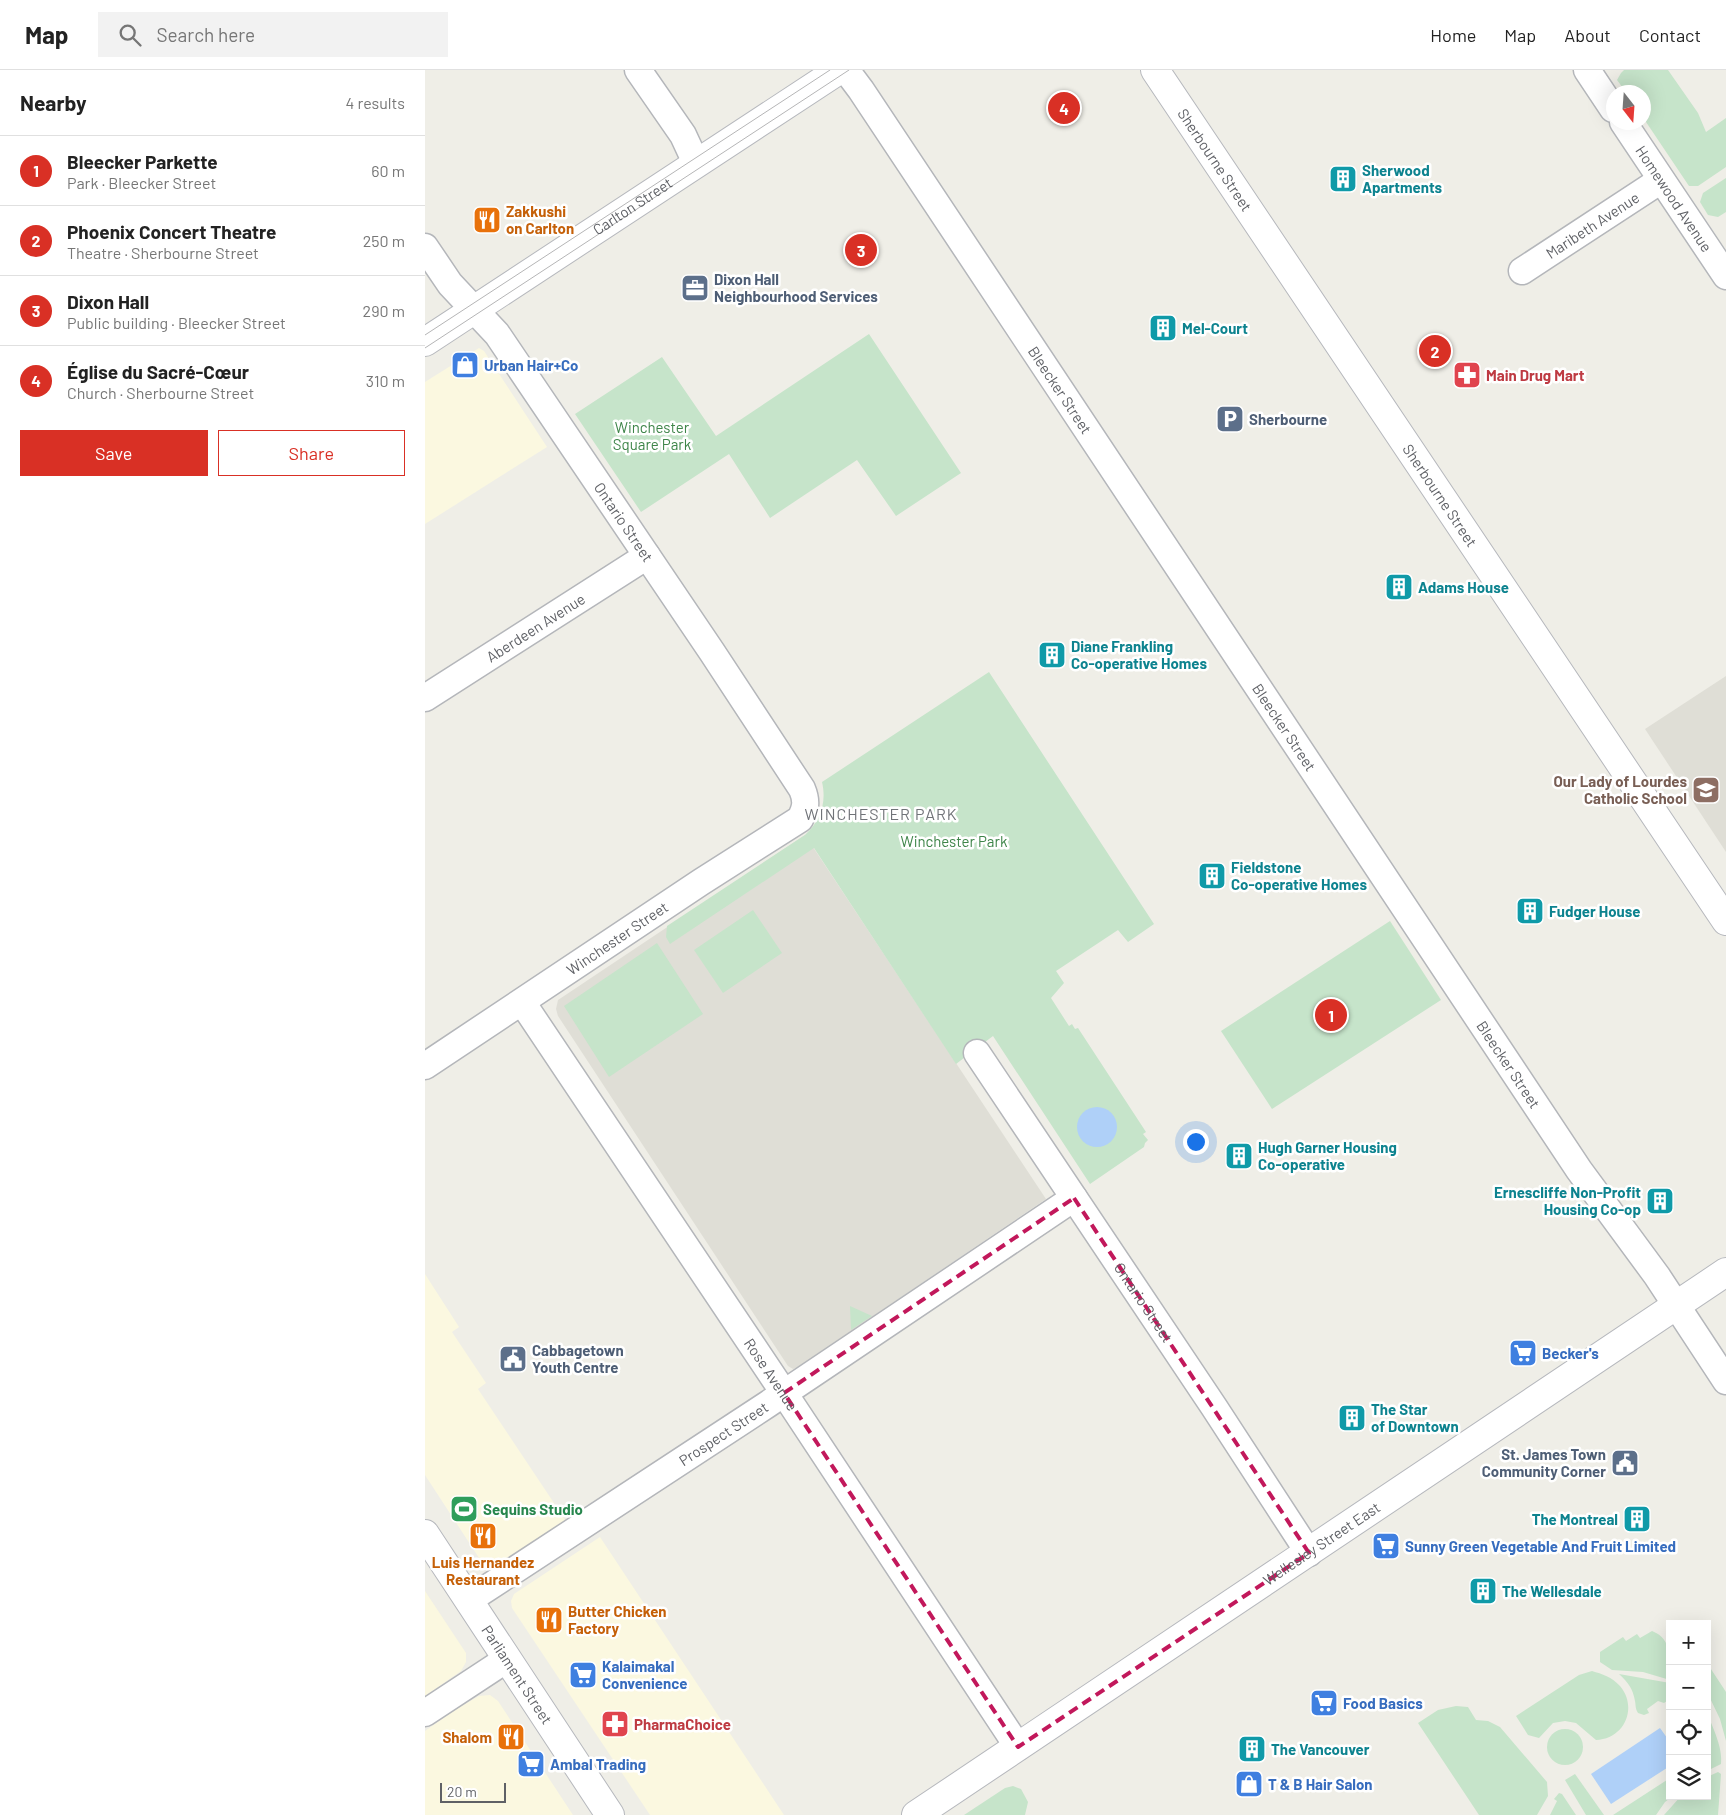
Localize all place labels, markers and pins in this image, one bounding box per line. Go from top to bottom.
pin: 4 [1048,89,1080,127]
place label: Sherwood Apartments [1362,161,1443,196]
building icon: Sherwood Apartments [1328,164,1358,194]
place label: Zakkushi on Carlton [506,202,574,237]
restaurant icon: Zakkushi on Carlton [472,205,502,235]
pin: 3 [845,231,877,269]
place label: Dixon Hall Neighbourhood Services [714,270,878,305]
office icon: Dixon Hall Neighbourhood Services [680,273,710,303]
building icon: Mel-Court [1148,313,1178,343]
place label: Mel-Court [1182,319,1248,337]
pin: 2 [1419,332,1451,370]
shop icon: Urban Hair+Co [450,350,480,380]
place label: Urban Hair+Co [484,356,578,374]
pharmacy icon: Main Drug Mart [1452,360,1482,390]
place label: Main Drug Mart [1486,366,1585,384]
parking icon: Sherbourne [1215,404,1245,434]
place label: Sherbourne [1249,410,1327,428]
building icon: Adams House [1384,572,1414,602]
place label: Adams House [1418,578,1509,596]
place label: Diane Frankling Co-operative Homes [1071,637,1207,672]
building icon: Diane Frankling Co-operative Homes [1037,640,1067,670]
place label: Our Lady of Lourdes Catholic School [1553,772,1687,807]
school or university icon: Our Lady of Lourdes Catholic School [1691,775,1721,805]
place label: Fieldstone Co-operative Homes [1231,858,1367,893]
building icon: Fieldstone Co-operative Homes [1197,861,1227,891]
building icon: Fudger House [1515,896,1545,926]
place label: Fudger House [1549,902,1640,920]
pin: 1 [1315,996,1347,1034]
place label: Hugh Garner Housing Co-operative [1258,1138,1397,1173]
building icon: Hugh Garner Housing Co-operative [1224,1141,1254,1171]
place label: Ernescliffe Non-Profit Housing Co-op [1494,1183,1641,1218]
building icon: Ernescliffe Non-Profit Housing Co-op [1645,1186,1675,1216]
supermarket icon: Becker's [1508,1338,1538,1368]
place label: Cabbagetown Youth Centre [532,1341,624,1376]
public building icon: Cabbagetown Youth Centre [498,1344,528,1374]
place label: Becker's [1542,1344,1599,1362]
place label: The Star of Downtown [1371,1400,1459,1435]
building icon: The Star of Downtown [1337,1403,1367,1433]
place label: St. James Town Community Corner [1482,1445,1606,1480]
public building icon: St. James Town Community Corner [1610,1448,1640,1478]
sports icon: Sequins Studio [449,1494,479,1524]
place label: Sequins Studio [483,1500,583,1518]
building icon: The Montreal [1622,1504,1652,1534]
place label: The Montreal [1532,1510,1618,1528]
restaurant icon: Luis Hernandez Restaurant [468,1521,498,1551]
supermarket icon: Sunny Green Vegetable And Fruit Limited [1371,1531,1401,1561]
place label: Sunny Green Vegetable And Fruit Limited [1405,1537,1676,1555]
place label: Luis Hernandez Restaurant [432,1553,534,1588]
building icon: The Wellesdale [1468,1576,1498,1606]
place label: The Wellesdale [1502,1582,1602,1600]
place label: Butter Chicken Factory [568,1602,667,1637]
restaurant icon: Butter Chicken Factory [534,1605,564,1635]
place label: Kalaimakal Convenience [602,1657,687,1692]
supermarket icon: Kalaimakal Convenience [568,1660,598,1690]
supermarket icon: Food Basics [1309,1688,1339,1718]
place label: Food Basics [1343,1694,1423,1712]
pharmacy icon: PharmaChoice [600,1709,630,1739]
place label: PharmaChoice [634,1715,731,1733]
restaurant icon: Shalom [496,1722,526,1752]
place label: Shalom [442,1728,492,1746]
building icon: The Vancouver [1237,1734,1267,1764]
place label: The Vancouver [1271,1740,1370,1758]
supermarket icon: Ambal Trading [516,1749,546,1779]
place label: Ambal Trading [550,1755,646,1773]
shop icon: T & B Hair Salon [1234,1769,1264,1799]
place label: T & B Hair Salon [1268,1775,1373,1793]

